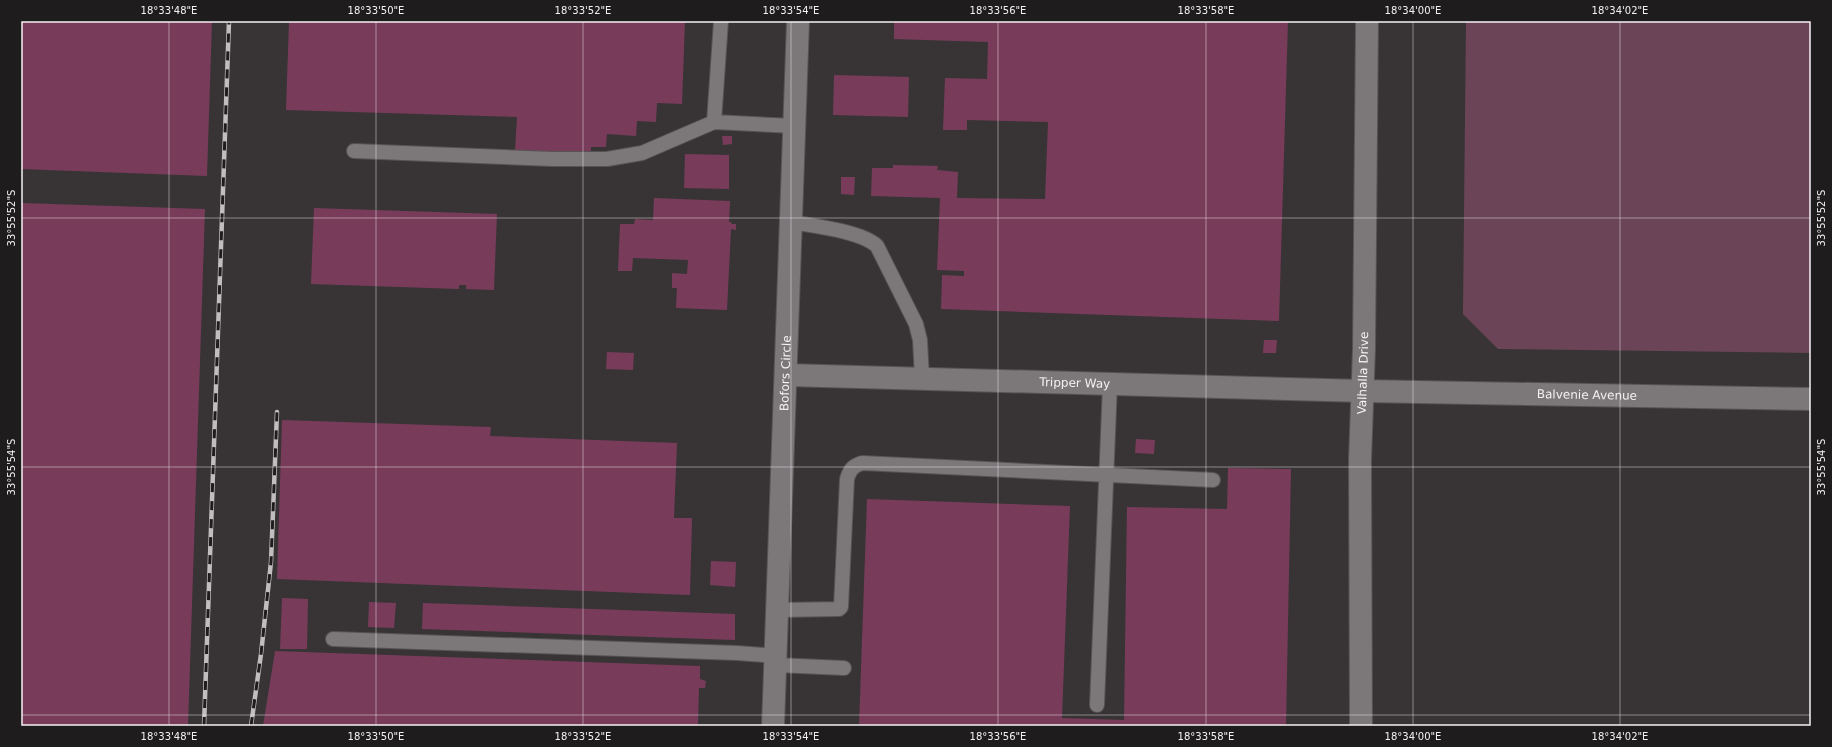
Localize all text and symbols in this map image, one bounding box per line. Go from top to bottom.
text: 18°33'48"E [141,5,197,16]
text: 18°33'50"E [348,5,404,16]
text: 18°33'52"E [555,5,611,16]
text: 18°33'54"E [763,5,819,16]
text: 18°33'56"E [970,5,1026,16]
text: 18°33'58"E [1178,5,1234,16]
text: 18°34'00"E [1385,5,1441,16]
text: 18°34'02"E [1592,5,1648,16]
text: 33°55'52"S [6,190,17,246]
text: 33°55'52"S [1816,190,1827,246]
street label: Valhalla Drive [1355,332,1371,415]
street label: Bofors Circle [777,335,794,411]
street label: Tripper Way [1038,375,1110,391]
street label: Balvenie Avenue [1537,387,1637,403]
text: 33°55'54"S [6,439,17,495]
text: 33°55'54"S [1816,439,1827,495]
text: 18°33'48"E [141,731,197,742]
text: 18°33'50"E [348,731,404,742]
text: 18°33'52"E [555,731,611,742]
text: 18°33'54"E [763,731,819,742]
text: 18°33'56"E [970,731,1026,742]
text: 18°33'58"E [1178,731,1234,742]
text: 18°34'00"E [1385,731,1441,742]
text: 18°34'02"E [1592,731,1648,742]

